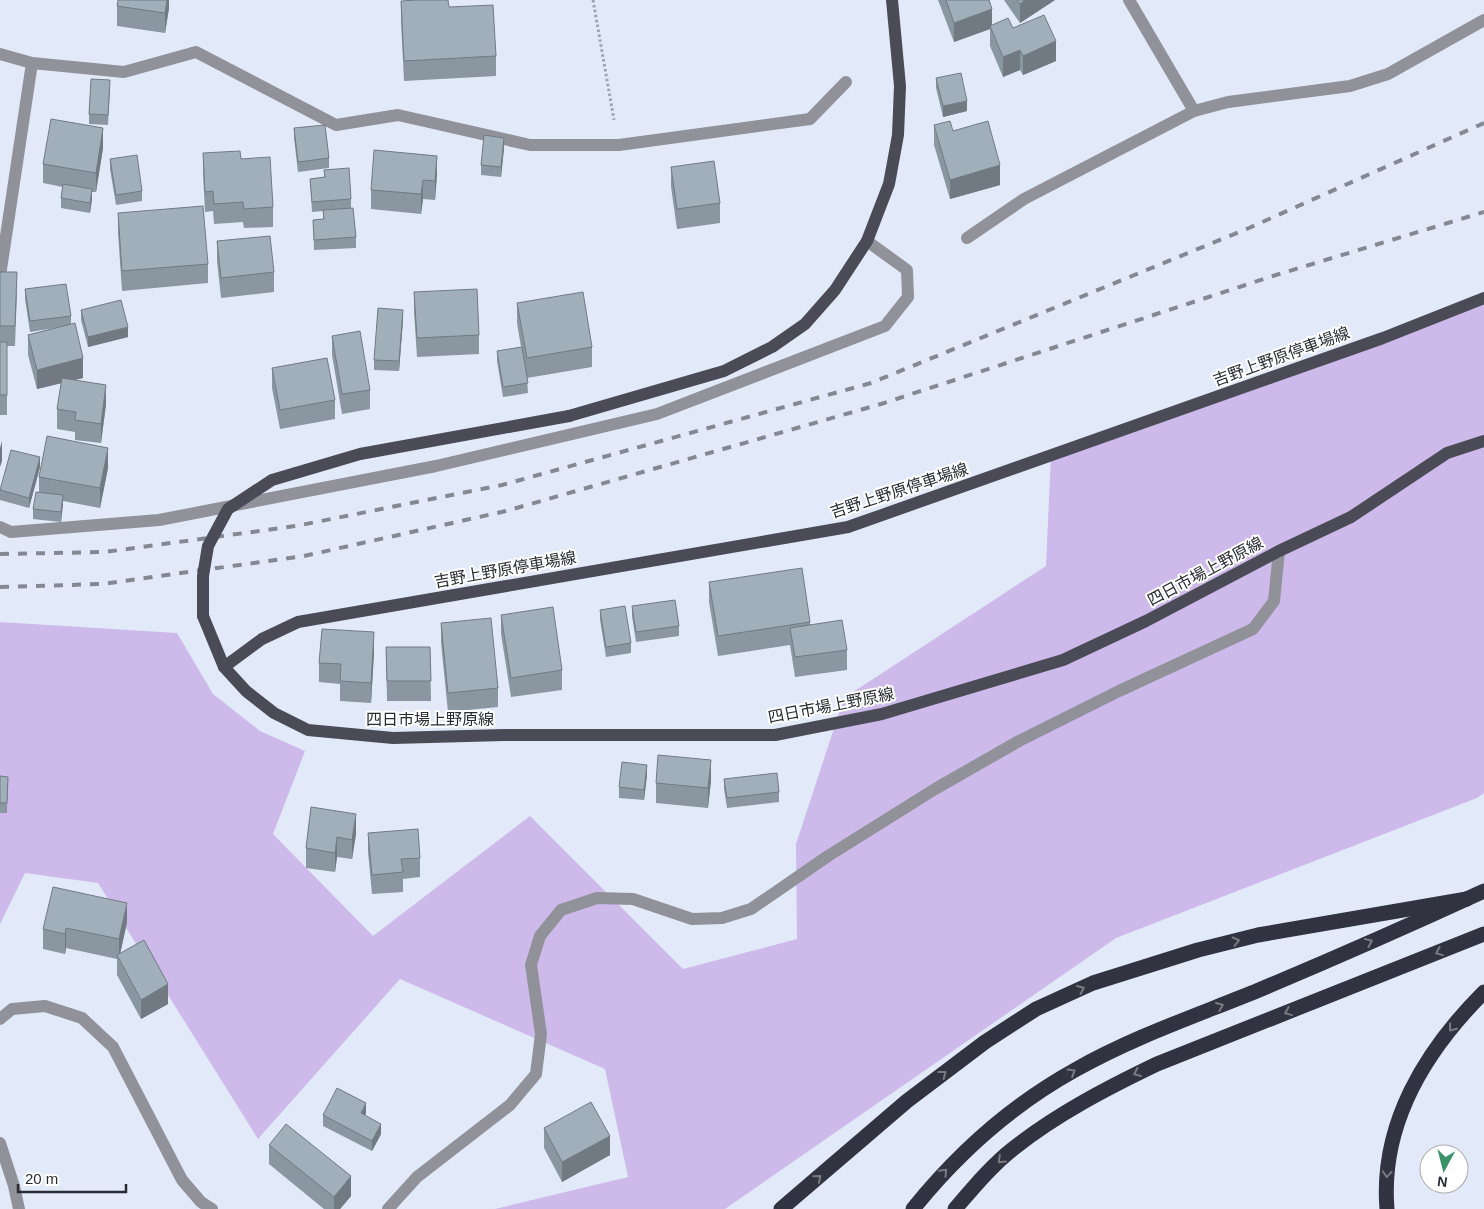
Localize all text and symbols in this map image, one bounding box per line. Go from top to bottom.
street label: 吉野上野原停車場線 [1211,324,1352,389]
street label: 吉野上野原停車場線 [828,460,970,521]
street label: 四日市場上野原線 [1145,534,1266,609]
street label: 吉野上野原停車場線 [433,549,577,590]
street label: 四日市場上野原線 [767,685,896,726]
street label: 四日市場上野原線 [366,711,494,728]
one-way arrow [1231,936,1240,947]
one-way arrow [1364,938,1373,949]
one-way arrow [1435,946,1444,956]
one-way arrow [1076,985,1085,995]
one-way arrow [1215,1001,1224,1012]
one-way arrow [1284,1006,1293,1016]
one-way arrow [1449,1022,1457,1031]
one-way arrow [1133,1067,1142,1078]
one-way arrow [1066,1069,1075,1079]
one-way arrow [937,1071,946,1079]
north arrow [1419,1144,1469,1194]
one-way arrow [997,1154,1006,1163]
scale bar [18,1162,125,1194]
one-way arrow [938,1168,947,1177]
text: 20 m [25,1170,58,1187]
one-way arrow [1382,1171,1393,1179]
text: N [1436,1173,1448,1190]
one-way arrow [813,1174,822,1183]

